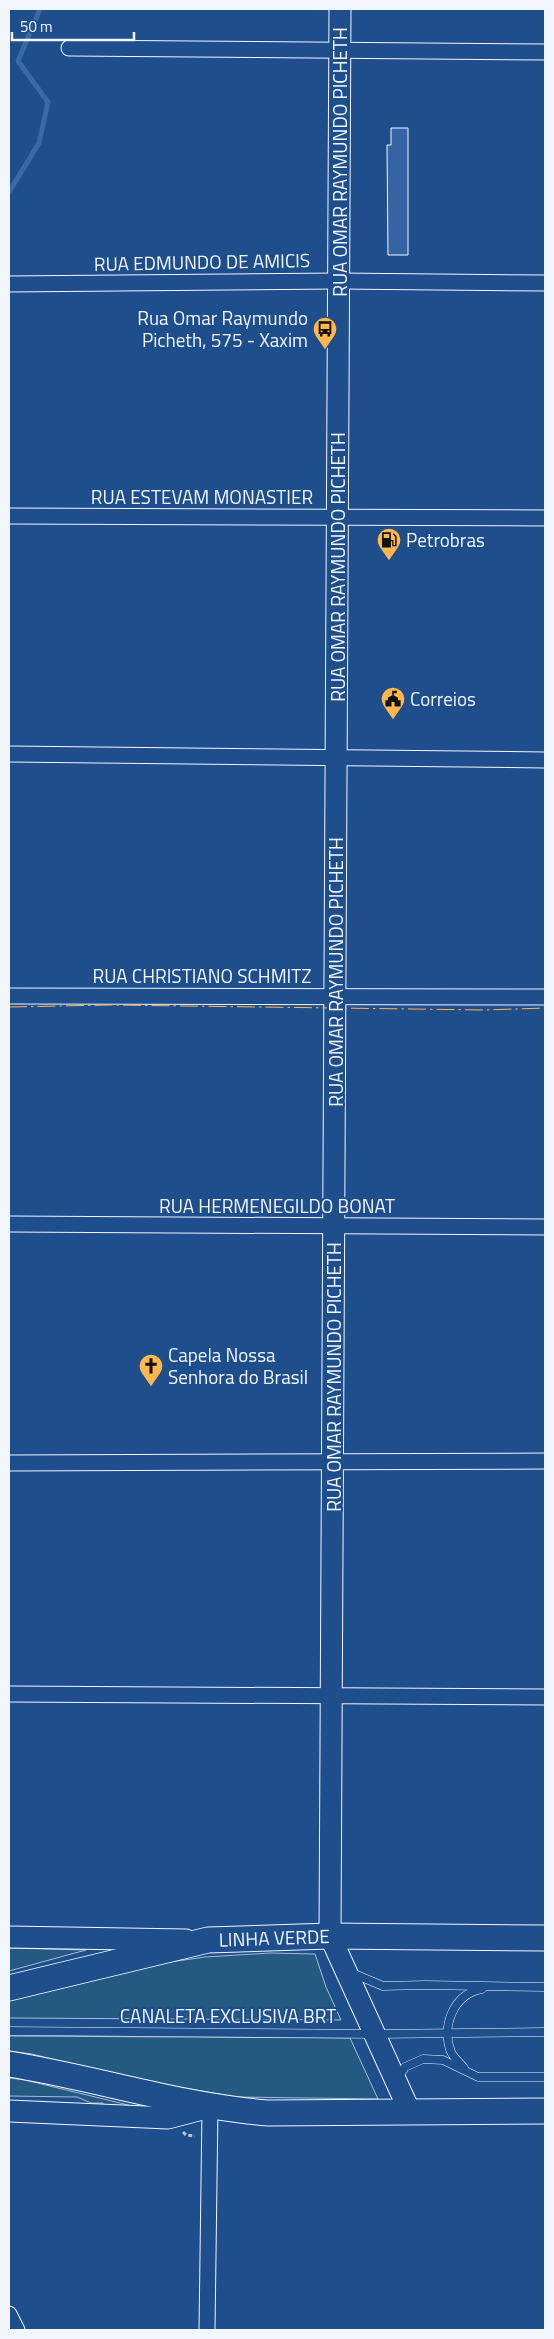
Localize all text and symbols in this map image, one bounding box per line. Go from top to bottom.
scale bar [12,10,135,42]
text: 50 m [20,15,53,38]
street label: RUA OMAR RAYMUNDO PICHETH [325,27,354,297]
street label: RUA EDMUNDO DE AMICIS [94,245,310,278]
place label: Rua Omar Raymundo Picheth, 575 - Xaxim [137,303,308,354]
bus stop icon: Rua Omar Raymundo Picheth, 575 - Xaxim [312,316,338,350]
street label: RUA OMAR RAYMUNDO PICHETH [323,432,352,702]
street label: RUA ESTEVAM MONASTIER [91,482,313,511]
place label: Petrobras [406,525,485,554]
fuel station icon: Petrobras [376,527,402,561]
place label: Correios [410,684,476,713]
public building icon: Correios [380,686,406,720]
street label: RUA OMAR RAYMUNDO PICHETH [321,837,350,1107]
street label: RUA CHRISTIANO SCHMITZ [93,961,311,990]
street label: RUA HERMENEGILDO BONAT [159,1191,395,1220]
street label: RUA OMAR RAYMUNDO PICHETH [319,1242,348,1512]
place label: Capela Nossa Senhora do Brasil [168,1340,308,1391]
church icon: Capela Nossa Senhora do Brasil [138,1353,164,1387]
street label: LINHA VERDE [218,1921,330,1954]
street label: CANALETA EXCLUSIVA BRT [120,2001,336,2030]

